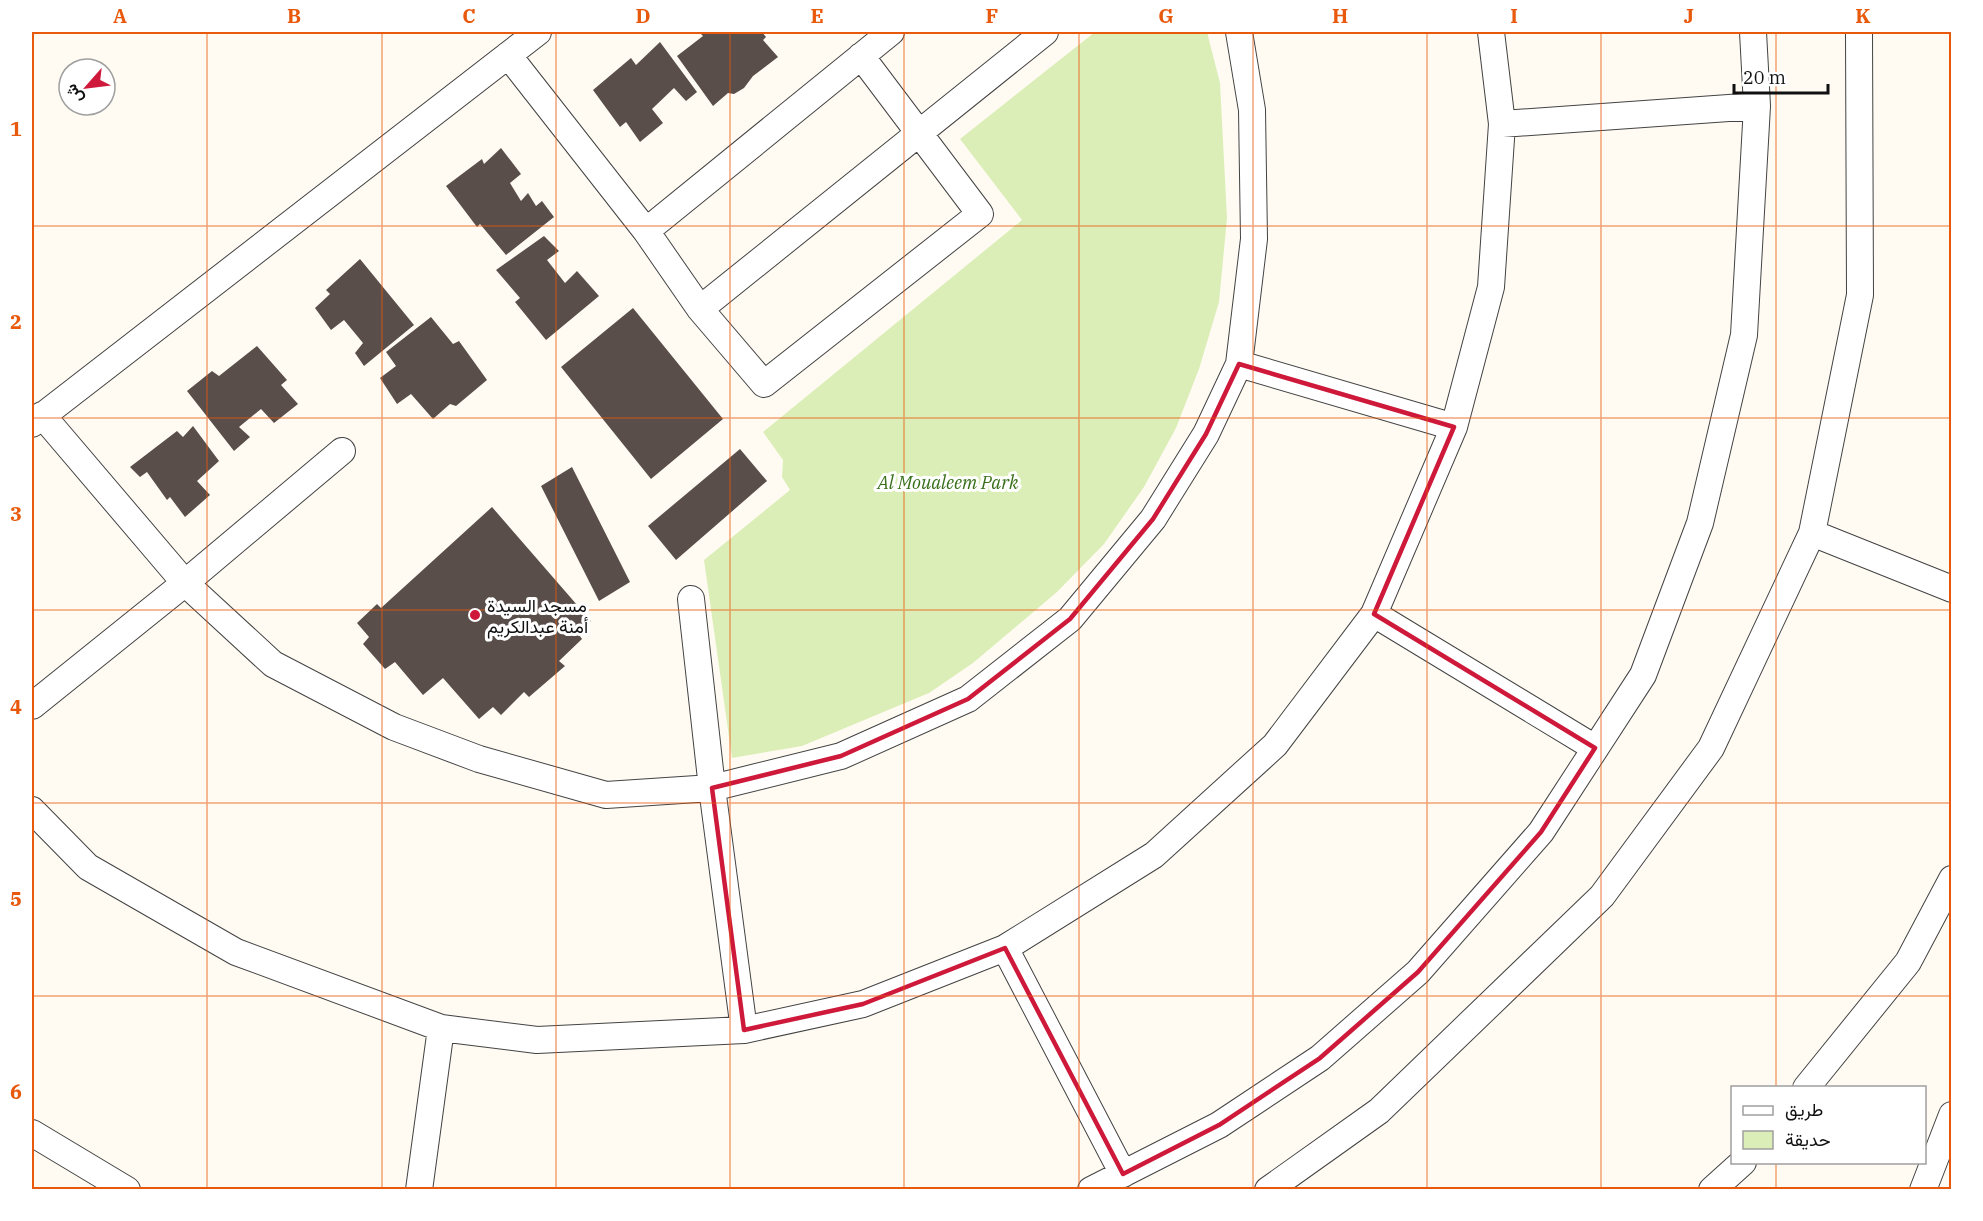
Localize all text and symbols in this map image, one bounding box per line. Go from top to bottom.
text: A [113,2,127,29]
text: B [287,2,301,29]
text: C [462,2,476,29]
text: D [635,2,651,29]
text: E [810,2,824,29]
text: F [986,2,998,29]
text: G [1158,2,1174,29]
text: H [1332,2,1348,29]
text: I [1510,2,1518,29]
text: J [1684,2,1694,29]
text: K [1855,2,1871,29]
north arrow [57,57,117,117]
scale bar [1734,57,1828,95]
text: 20 m [1743,66,1786,89]
text: ش [60,81,87,107]
text: 1 [10,115,22,142]
text: 2 [10,308,22,335]
park label: Al Moualeem Park [876,471,1019,494]
text: 3 [10,500,22,527]
place label: مسجد السيدة أمنة عبدالكريم [487,594,588,639]
marker: مسجد السيدة أمنة عبدالكريم [468,608,482,622]
text: 4 [10,693,22,720]
text: 5 [10,885,22,912]
text: 6 [10,1078,22,1105]
legend [1731,1086,1926,1164]
text: طريق [1785,1098,1823,1121]
text: حديقة [1785,1128,1831,1151]

